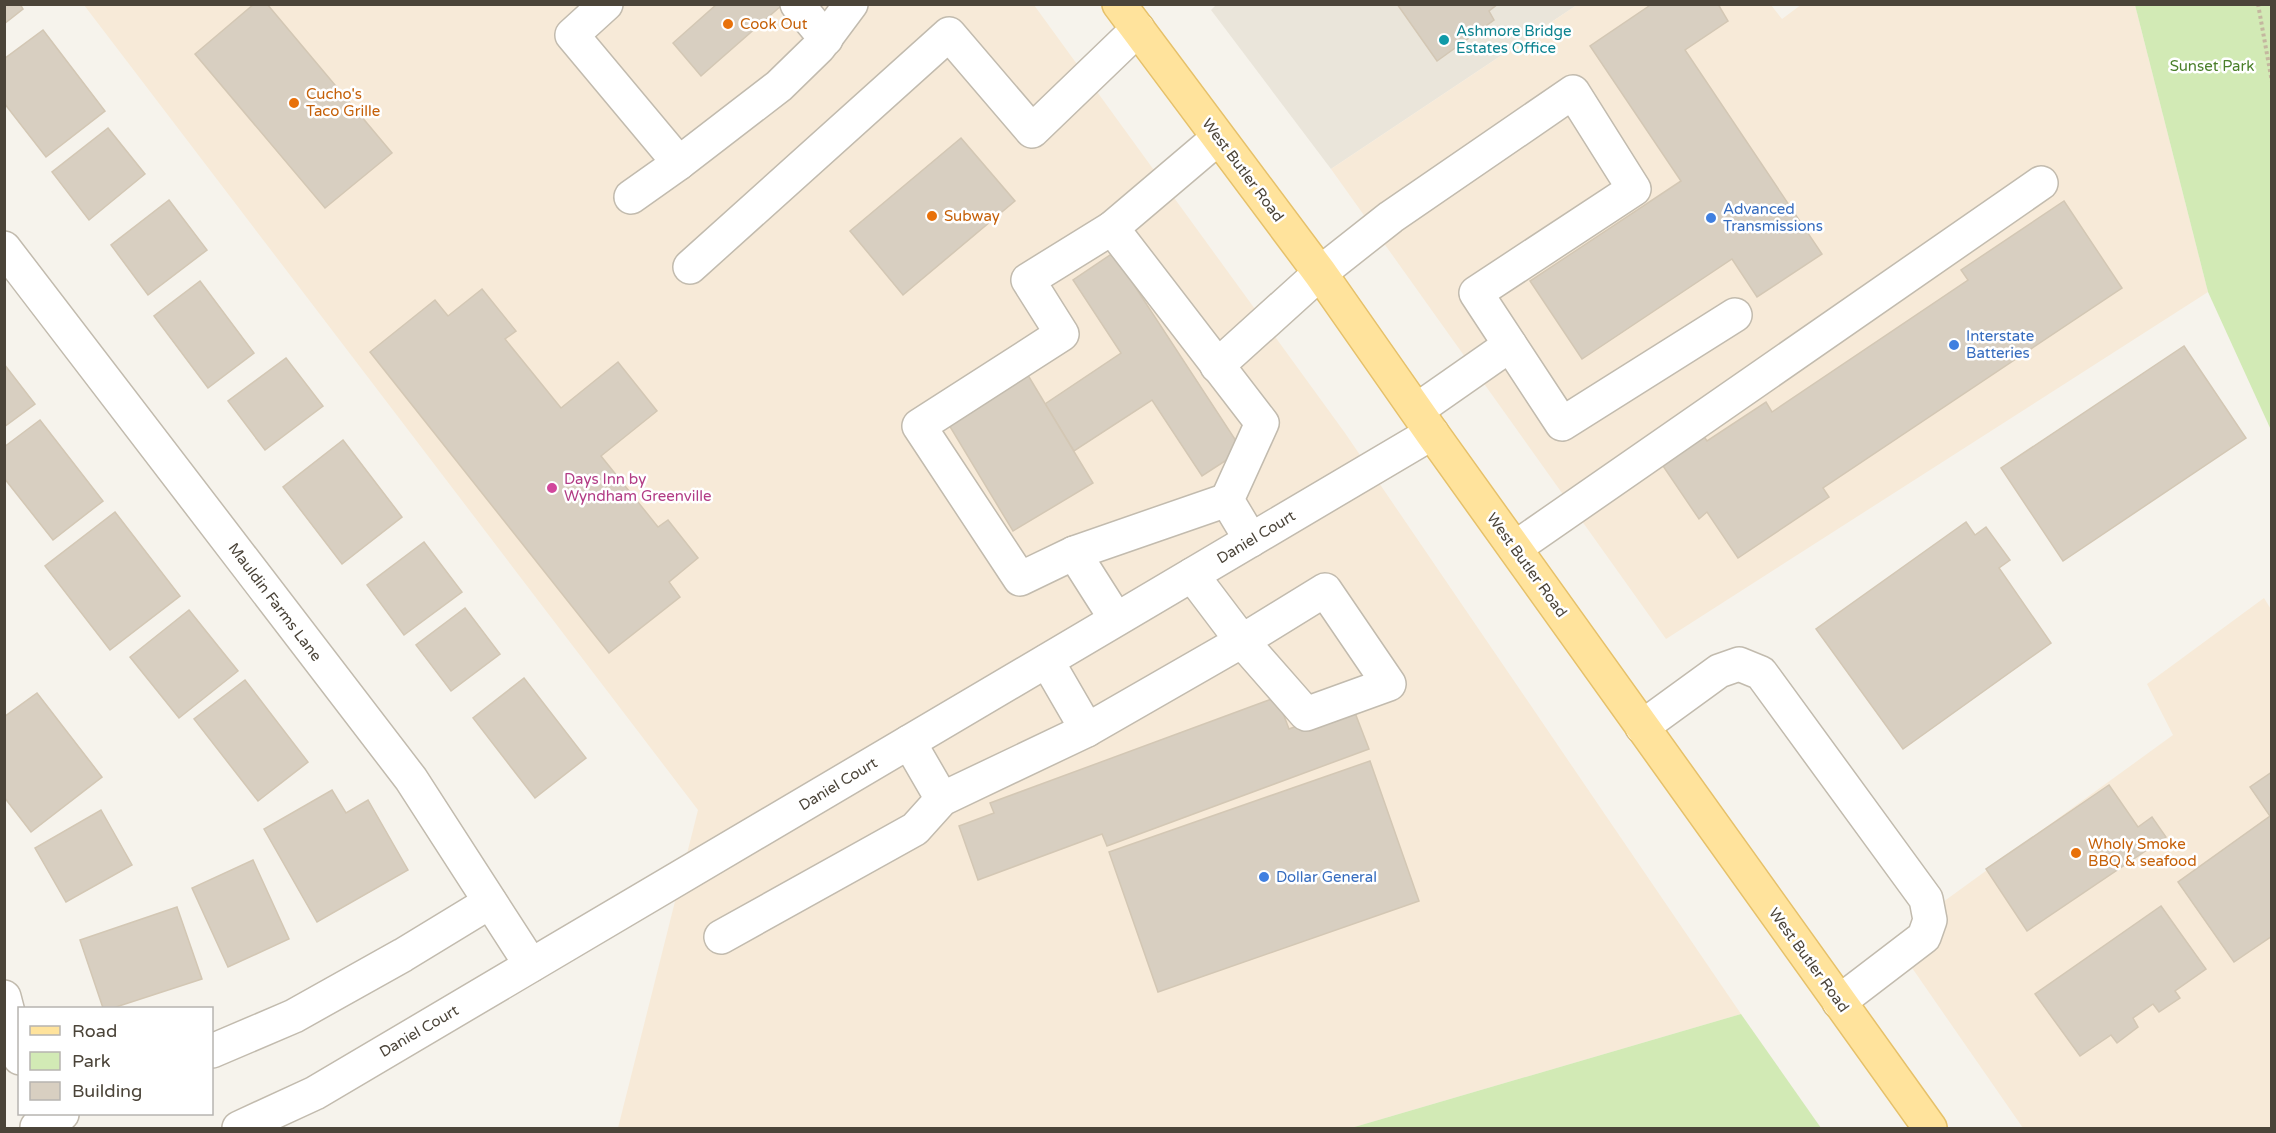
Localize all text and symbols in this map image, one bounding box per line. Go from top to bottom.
place label: Cook Out [740,15,808,33]
marker: Cook Out [721,17,735,31]
place label: Ashmore Bridge Estates Office [1456,22,1572,57]
marker: Ashmore Bridge Estates Office [1437,33,1451,47]
park label: Sunset Park [2170,57,2254,75]
place label: Cucho's Taco Grille [306,85,380,120]
marker: Cucho's Taco Grille [287,96,301,110]
street label: West Butler Road [1198,115,1288,225]
place label: Advanced Transmissions [1723,200,1823,235]
place label: Subway [944,207,1000,225]
marker: Subway [925,209,939,223]
marker: Advanced Transmissions [1704,211,1718,225]
place label: Interstate Batteries [1966,327,2034,362]
marker: Interstate Batteries [1947,338,1961,352]
place label: Days Inn by Wyndham Greenville [564,470,711,505]
marker: Days Inn by Wyndham Greenville [545,481,559,495]
street label: Daniel Court [1213,506,1299,567]
street label: West Butler Road [1483,509,1571,621]
street label: Mauldin Farms Lane [225,539,325,665]
street label: Daniel Court [795,753,881,814]
place label: Wholy Smoke BBQ & seafood [2088,835,2197,870]
marker: Wholy Smoke BBQ & seafood [2069,846,2083,860]
place label: Dollar General [1276,868,1377,886]
marker: Dollar General [1257,870,1271,884]
street label: West Butler Road [1765,904,1853,1016]
street label: Daniel Court [376,1001,462,1061]
legend [18,1007,213,1115]
text: Road [72,1020,117,1042]
text: Park [72,1050,111,1072]
text: Building [72,1080,142,1102]

